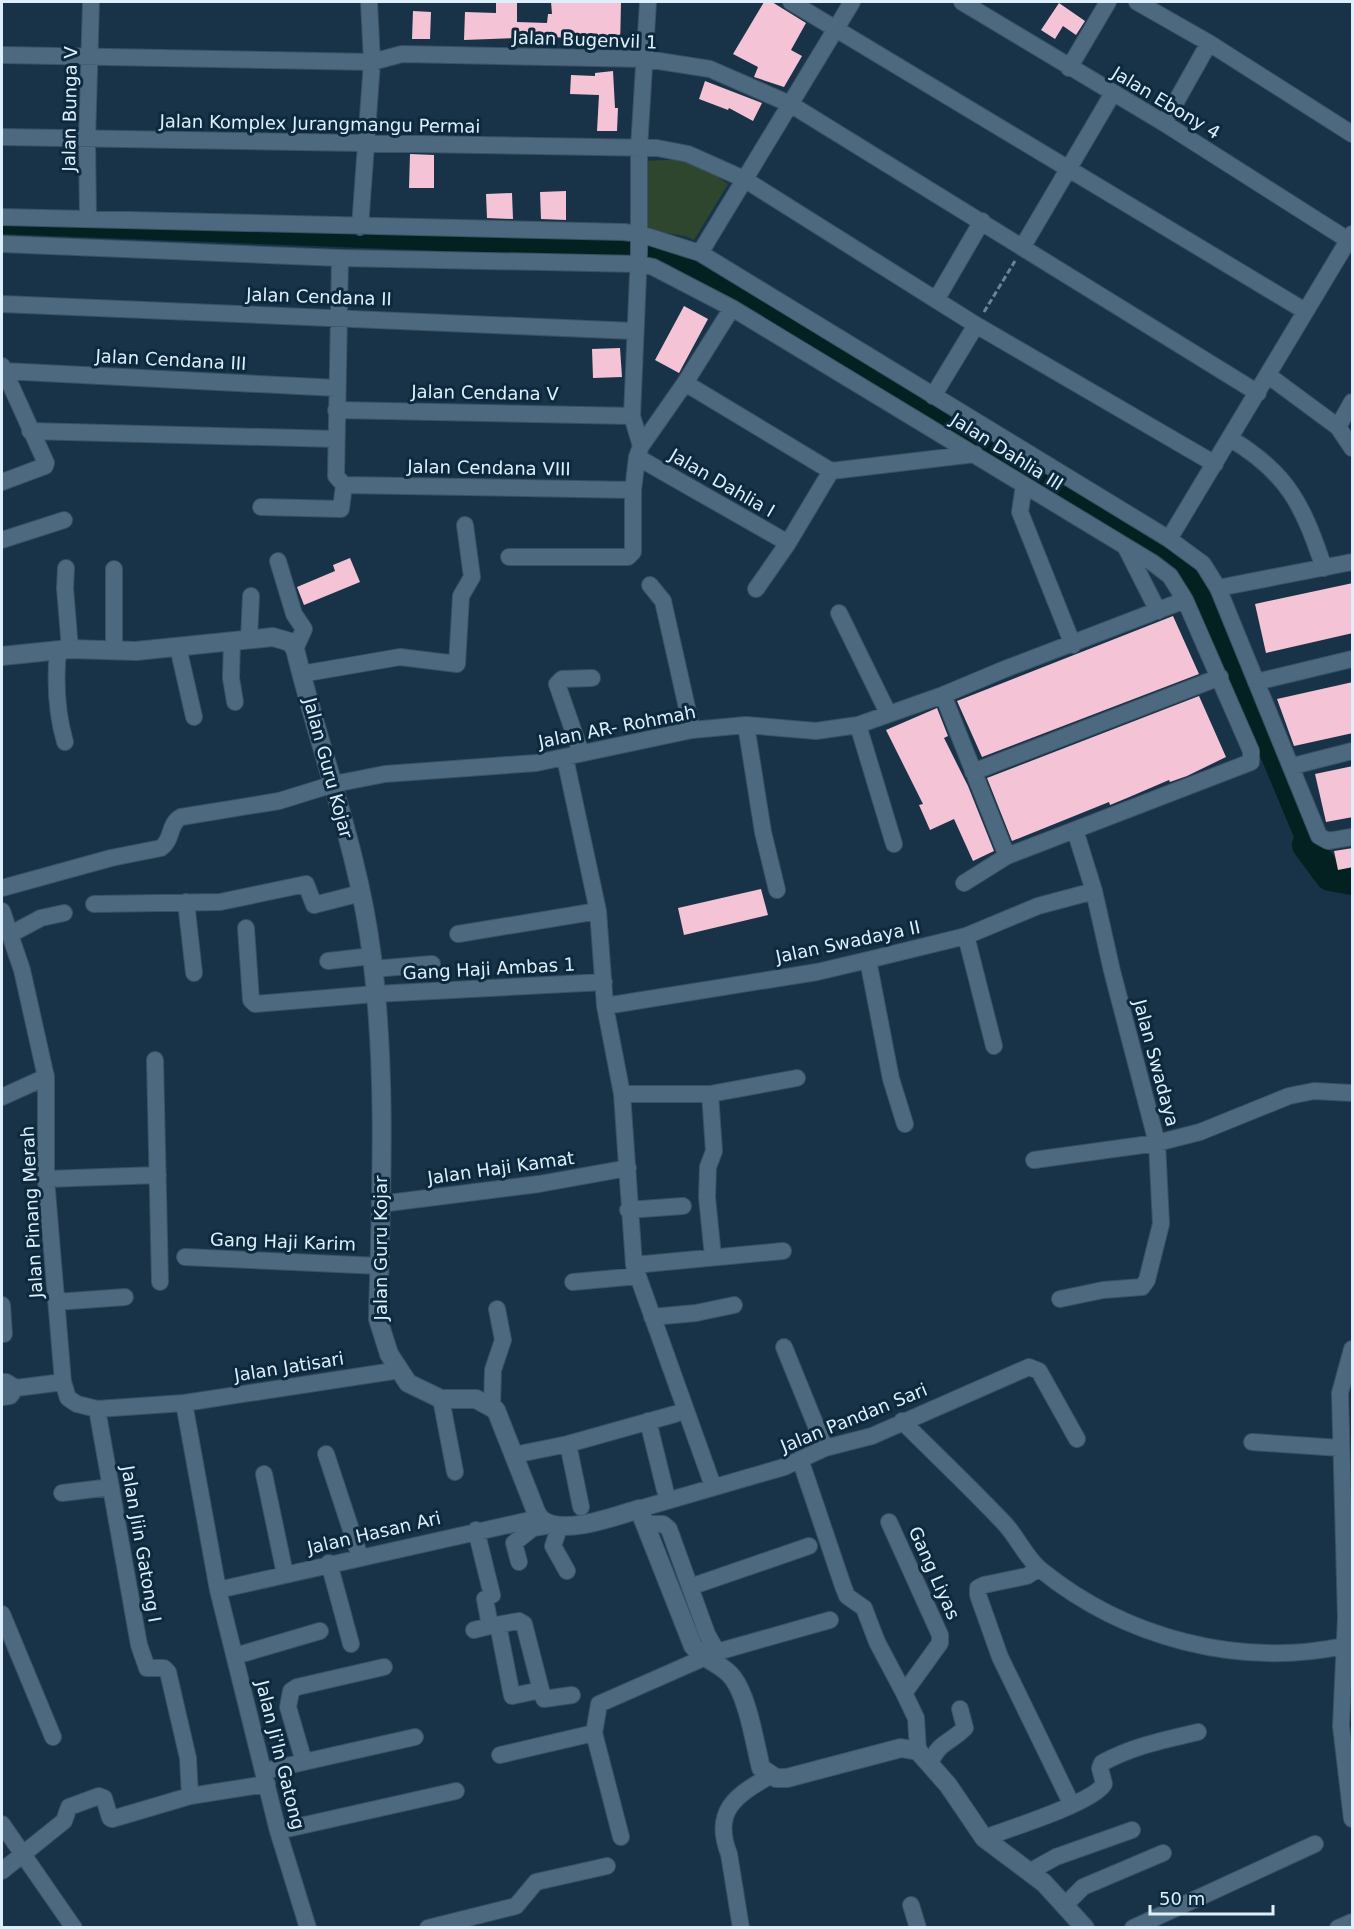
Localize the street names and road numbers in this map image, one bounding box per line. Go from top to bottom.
street label: Jalan Bugenvil 1 [511,26,658,53]
street label: Jalan Bunga V [58,46,81,173]
street label: Jalan Ebony 4 [1107,61,1224,143]
street label: Jalan Komplex Jurangmangu Permai [158,110,481,137]
street label: Jalan Cendana II [245,283,392,310]
street label: Jalan Cendana III [94,345,247,374]
street label: Jalan Cendana V [410,381,560,404]
street label: Jalan Dahlia III [946,408,1067,495]
street label: Jalan Dahlia I [665,444,779,521]
street label: Jalan Cendana VIII [406,456,571,479]
street label: Jalan Guru Kojar [299,694,358,841]
street label: Jalan AR- Rohmah [535,701,697,752]
street label: Jalan Swadaya II [773,916,922,967]
street label: Gang Haji Ambas 1 [402,953,576,984]
street label: Jalan Swadaya [1129,996,1184,1129]
street label: Jalan Pinang Merah [17,1125,47,1300]
street label: Jalan Haji Kamat [425,1147,576,1188]
street label: Jalan Guru Kojar [370,1175,391,1321]
street label: Gang Haji Karim [210,1228,356,1255]
street label: Jalan Jatisari [232,1347,345,1386]
street label: Jalan Pandan Sari [776,1378,930,1457]
street label: Jalan Jiin Gatong I [117,1463,166,1624]
street label: Jalan Hasan Ari [304,1507,443,1558]
street label: Gang Liyas [905,1523,964,1623]
street label: Jalan Ji'ln Gatong [252,1677,309,1832]

